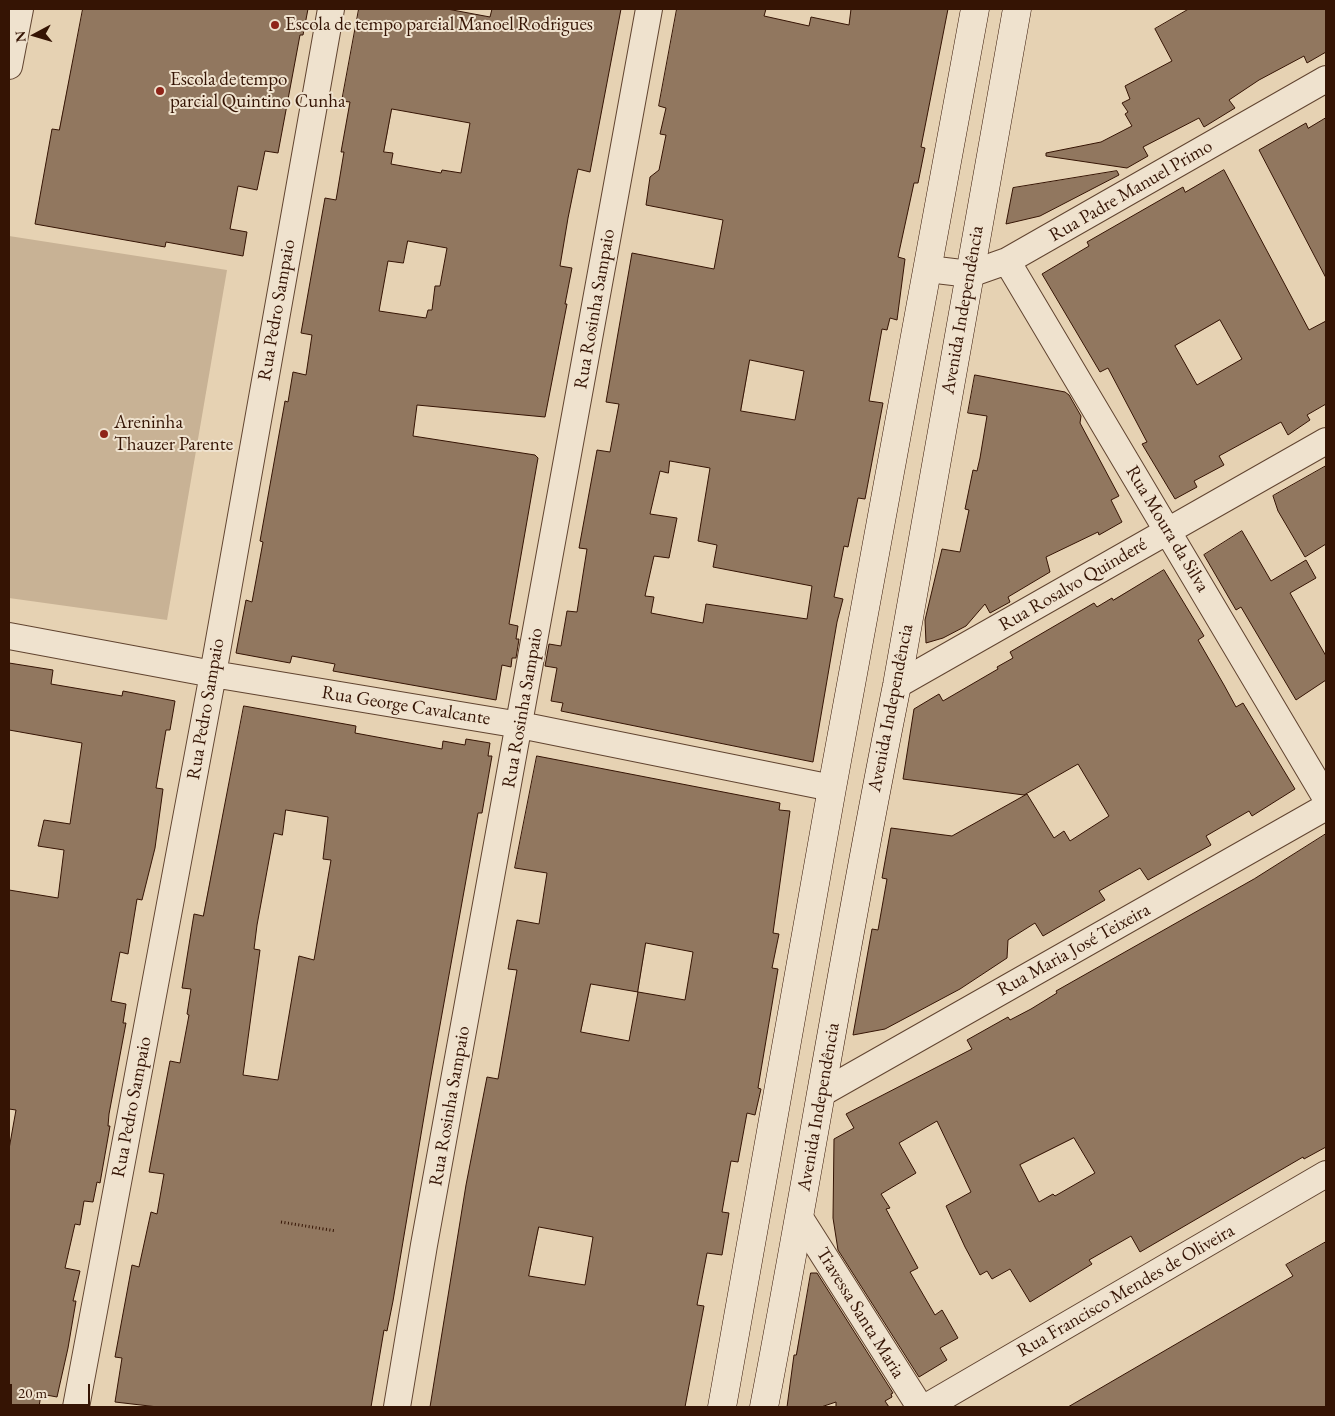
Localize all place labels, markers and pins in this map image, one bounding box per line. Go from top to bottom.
place label: Escola de tempo parcial Manoel Rodrigues [285,14,593,36]
marker: Escola de tempo parcial Manoel Rodrigues [269,19,281,31]
place label: Escola de tempo parcial Quintino Cunha [170,69,346,113]
marker: Escola de tempo parcial Quintino Cunha [154,85,166,97]
place label: Areninha Thauzer Parente [114,412,233,456]
marker: Areninha Thauzer Parente [98,428,110,440]

